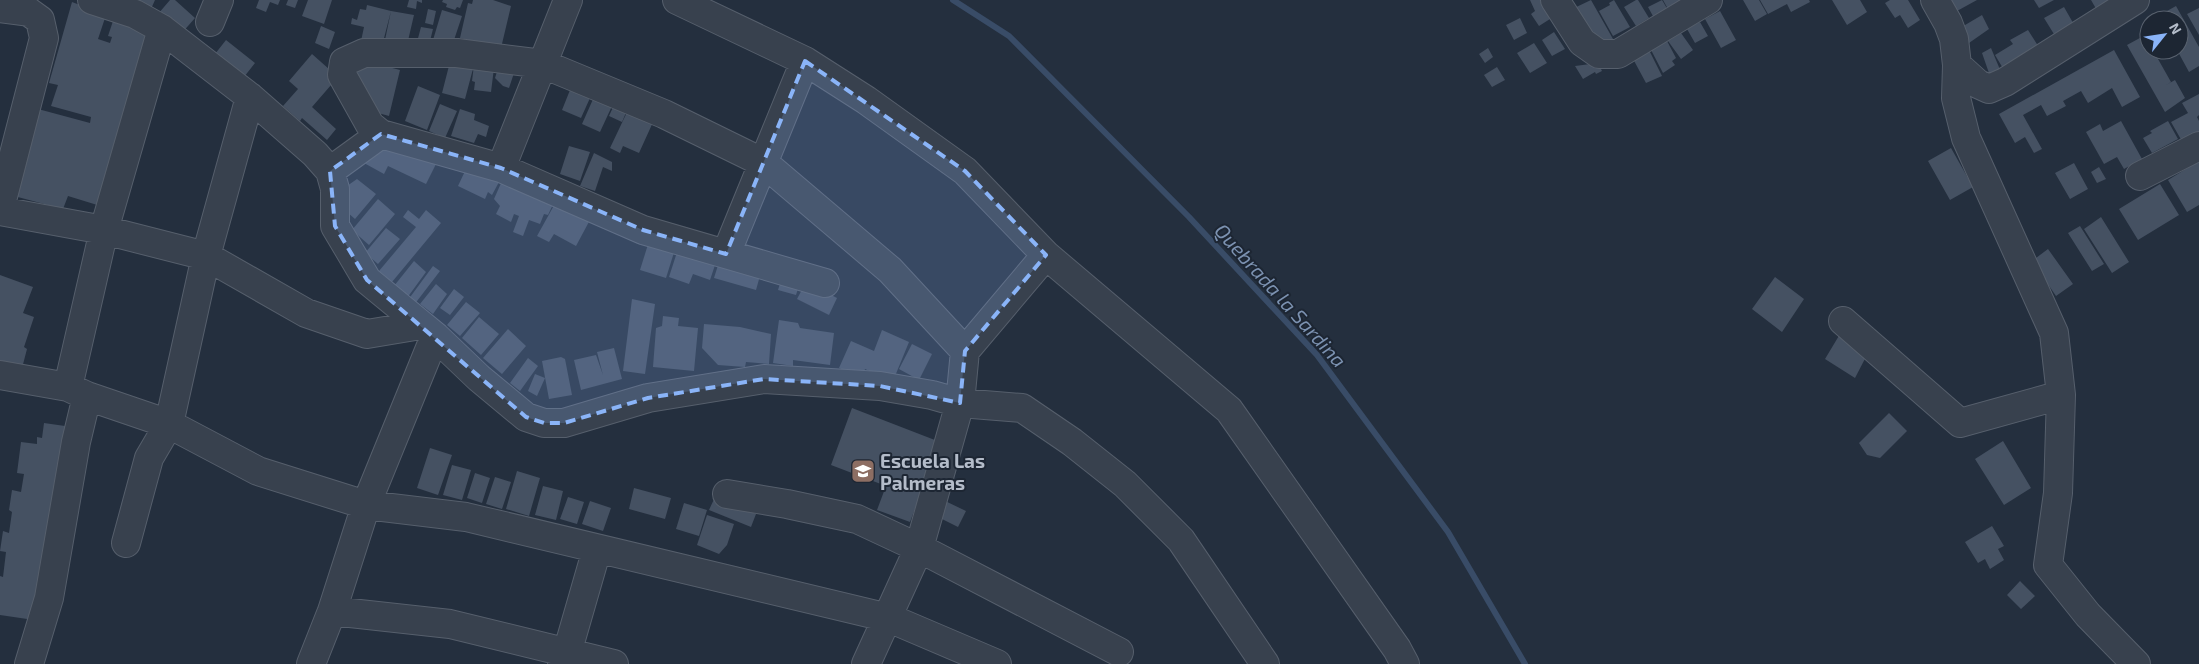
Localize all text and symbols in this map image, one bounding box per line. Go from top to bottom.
north arrow [2139,10,2189,60]
text: N [2166,20,2186,37]
water label: Quebrada la Sardina [1210,218,1352,372]
place label: Escuela Las Palmeras [880,449,985,494]
school or university icon: Escuela Las Palmeras [850,458,876,484]

